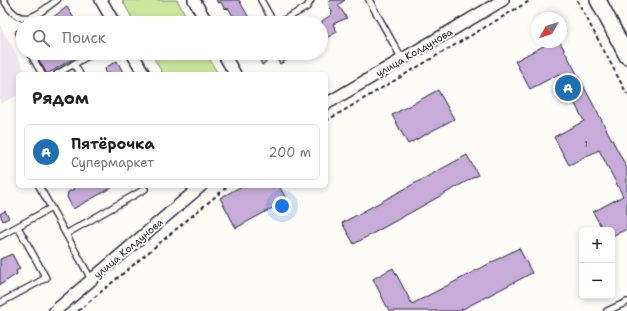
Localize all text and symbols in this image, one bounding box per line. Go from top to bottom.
north arrow [531,12,567,48]
search box [16,16,328,60]
street label: улица Колдунова [373,25,456,80]
icon: search [30,27,52,49]
text: Поиск [62,28,106,48]
pin: A [555,73,581,103]
text: Рядом [32,87,89,109]
text: Пятёрочка [71,134,155,154]
house number: 1 [584,139,588,150]
text: A [41,144,51,161]
text: 200 m [269,144,311,161]
text: Супермаркет [71,154,154,171]
your location [272,196,292,216]
street label: улица Колдунова [91,215,166,281]
map controls [579,227,615,299]
button: + [579,227,615,263]
button: − [579,263,615,299]

